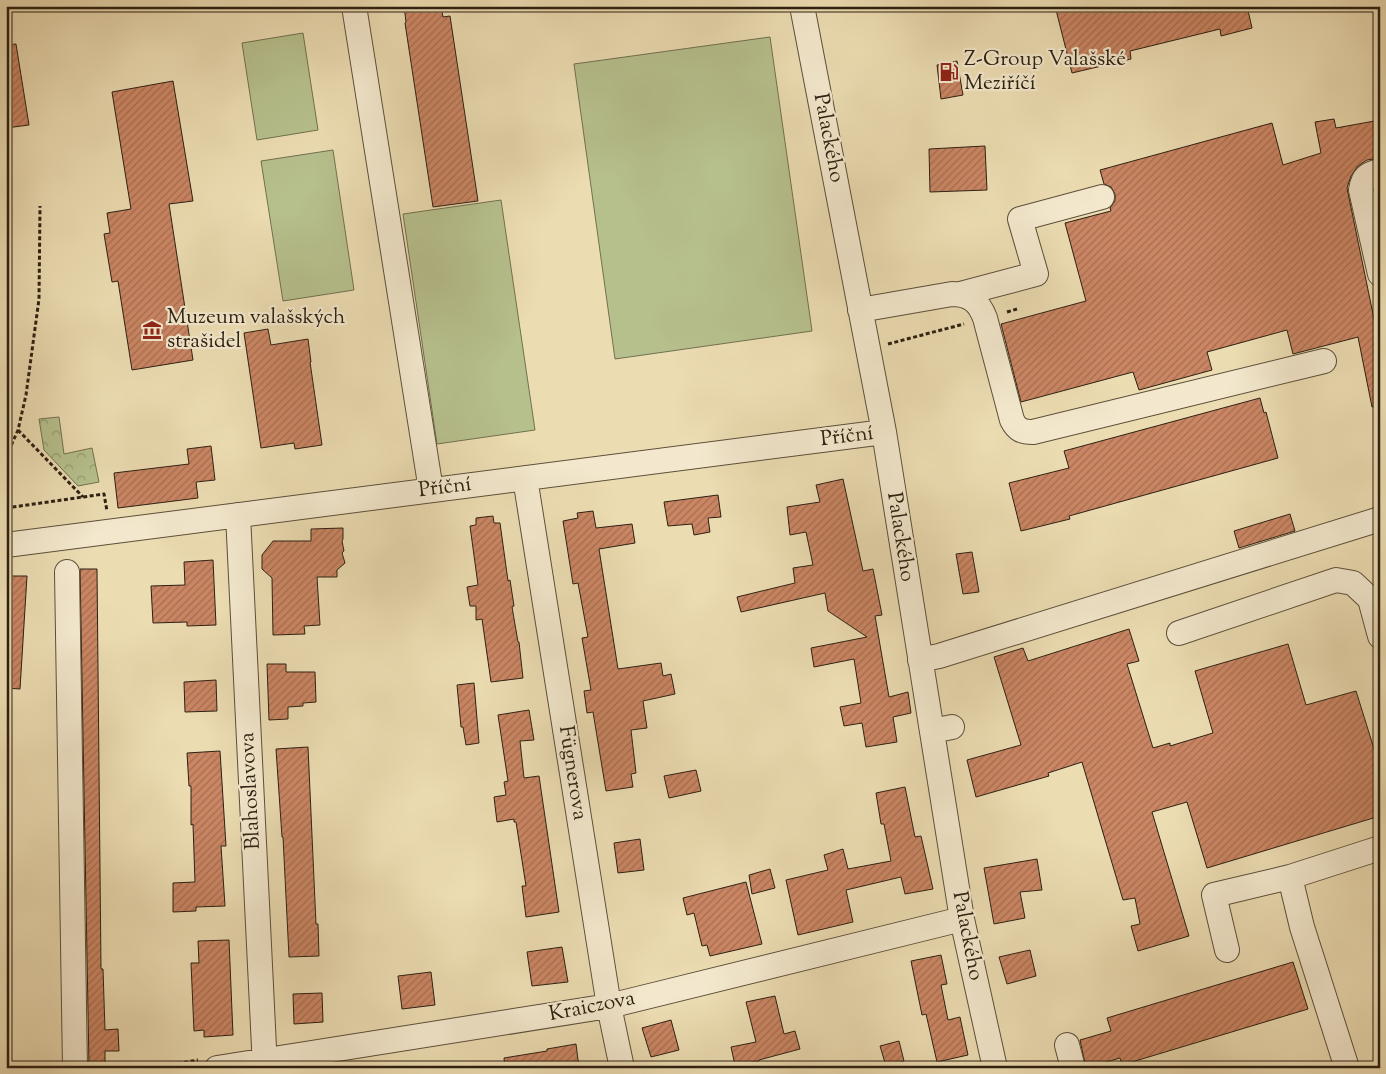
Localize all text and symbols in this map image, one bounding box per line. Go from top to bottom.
place label: Z-Group Valašské Meziříčí [964,45,1126,99]
fuel station icon: Z-Group Valašské Meziříčí [938,61,960,83]
street label: Palackého [805,91,851,185]
place label: Muzeum valašských strašidel [167,303,345,357]
museum icon: Muzeum valašských strašidel [141,319,163,341]
street label: Příční [819,419,875,455]
street label: Příční [417,470,473,506]
street label: Palackého [878,490,922,584]
street label: Fügnerova [550,724,594,823]
street label: Blahoslavova [233,731,269,851]
street label: Palackého [944,889,990,983]
street label: Kraiczova [546,984,638,1030]

